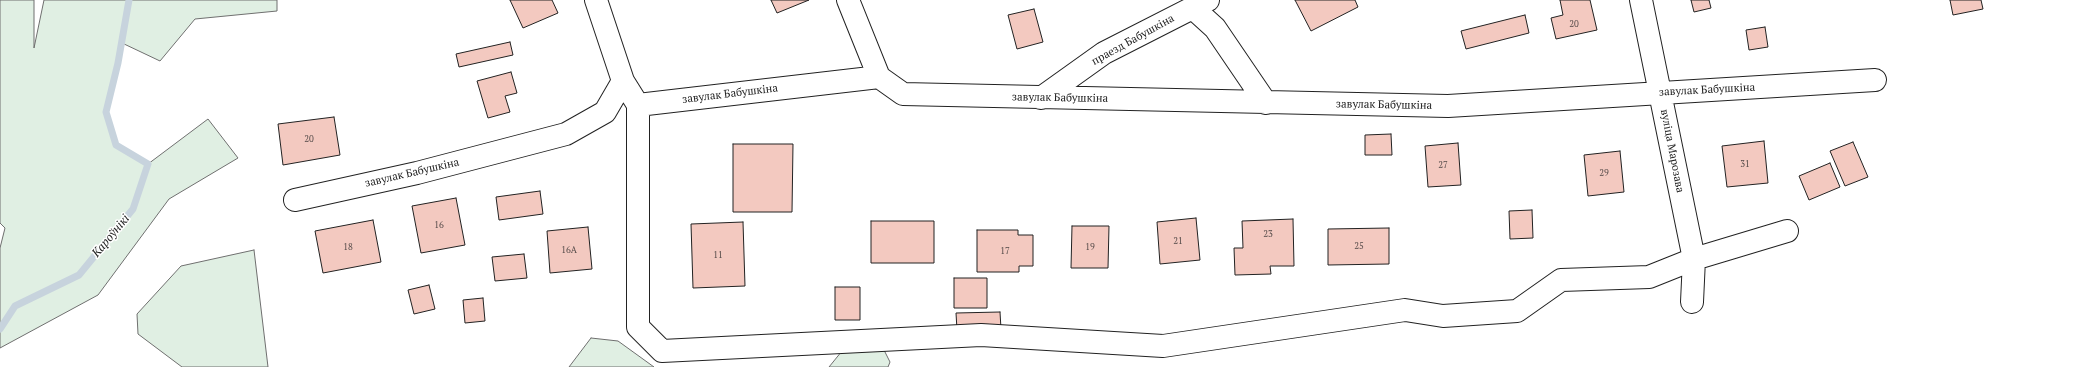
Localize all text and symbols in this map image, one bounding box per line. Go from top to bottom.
street label: праезд Бабушкіна [1089,12,1177,68]
house number: 20 [1569,19,1579,29]
street label: завулак Бабушкіна [1659,81,1755,99]
street label: завулак Бабушкіна [681,82,779,106]
street label: завулак Бабушкіна [1012,91,1108,105]
street label: завулак Бабушкіна [1336,98,1432,112]
street label: вуліца Марозава [1657,108,1687,194]
house number: 20 [304,134,314,144]
street label: завулак Бабушкіна [364,156,460,190]
house number: 31 [1740,159,1750,169]
house number: 27 [1438,160,1448,170]
house number: 29 [1599,168,1609,178]
water label: Кароўнікі [89,212,133,260]
house number: 16 [434,220,444,230]
house number: 23 [1263,229,1273,239]
house number: 21 [1173,236,1183,246]
house number: 25 [1354,241,1364,251]
house number: 18 [343,242,353,252]
house number: 19 [1085,242,1095,252]
house number: 16А [561,245,577,255]
house number: 17 [1000,246,1010,256]
house number: 11 [713,250,723,260]

